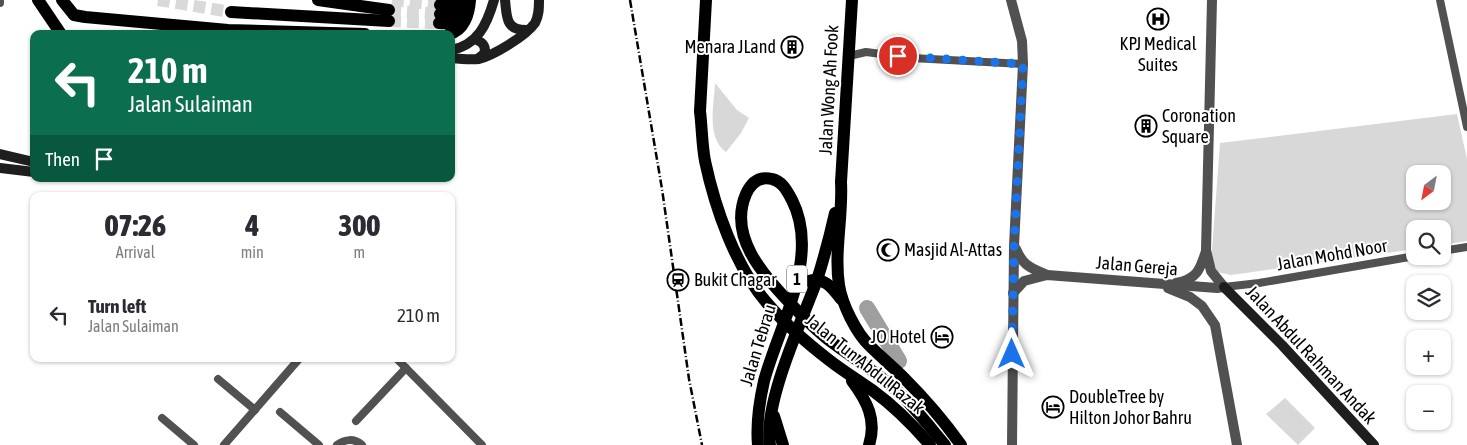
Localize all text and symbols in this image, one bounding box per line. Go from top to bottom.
hospital icon: KPJ Medical Suites [1146,7,1170,31]
street label: Jalan Wong Ah Fook [815,24,842,155]
place label: KPJ Medical Suites [1120,33,1197,75]
building icon: Menara JLand [780,35,804,59]
pin [877,35,919,77]
place label: Menara JLand [685,36,776,57]
icon: arrive [884,42,912,70]
icon: left [45,50,110,115]
text: 210 m [128,50,207,90]
text: Jalan Sulaiman [128,91,253,117]
place label: Coronation Square [1162,105,1236,147]
building icon: Coronation Square [1134,114,1158,138]
icon: arrive [90,145,118,173]
text: Then [45,148,80,170]
north arrow [1406,165,1451,210]
map controls [1406,165,1451,430]
text: 07:26 [104,208,166,242]
text: 4 [245,208,259,242]
text: 300 [338,208,380,242]
button: search [1406,220,1451,265]
street label: Jalan Mohd Noor [1275,234,1389,275]
mosque icon: Masjid Al-Attas [876,238,900,262]
place label: Masjid Al-Attas [904,239,1002,260]
text: Arrival [116,243,155,261]
text: min [241,243,264,261]
text: m [354,243,365,261]
street label: Jalan Gereja [1095,251,1179,280]
road number: 1 [787,266,807,292]
station icon: Bukit Chagar [666,268,690,292]
place label: Bukit Chagar [694,269,777,290]
button: layers [1406,275,1451,320]
street label: Jalan Abdul Rahman Andak [1242,281,1381,428]
text: Turn left [88,295,146,317]
icon: left [45,301,73,329]
street label: Jalan Tebrau [735,302,780,388]
text: 210 m [397,304,440,326]
street label: Jalan Tun Abdul Razak [801,309,929,418]
text: Jalan Sulaiman [88,317,179,335]
hotel icon: JO Hotel [930,325,954,349]
place label: JO Hotel [870,326,926,347]
position arrow [985,327,1037,379]
button: + [1406,330,1451,375]
button: − [1406,385,1451,430]
place label: DoubleTree by Hilton Johor Bahru [1069,386,1192,428]
hotel icon: DoubleTree by Hilton Johor Bahru [1041,395,1065,419]

